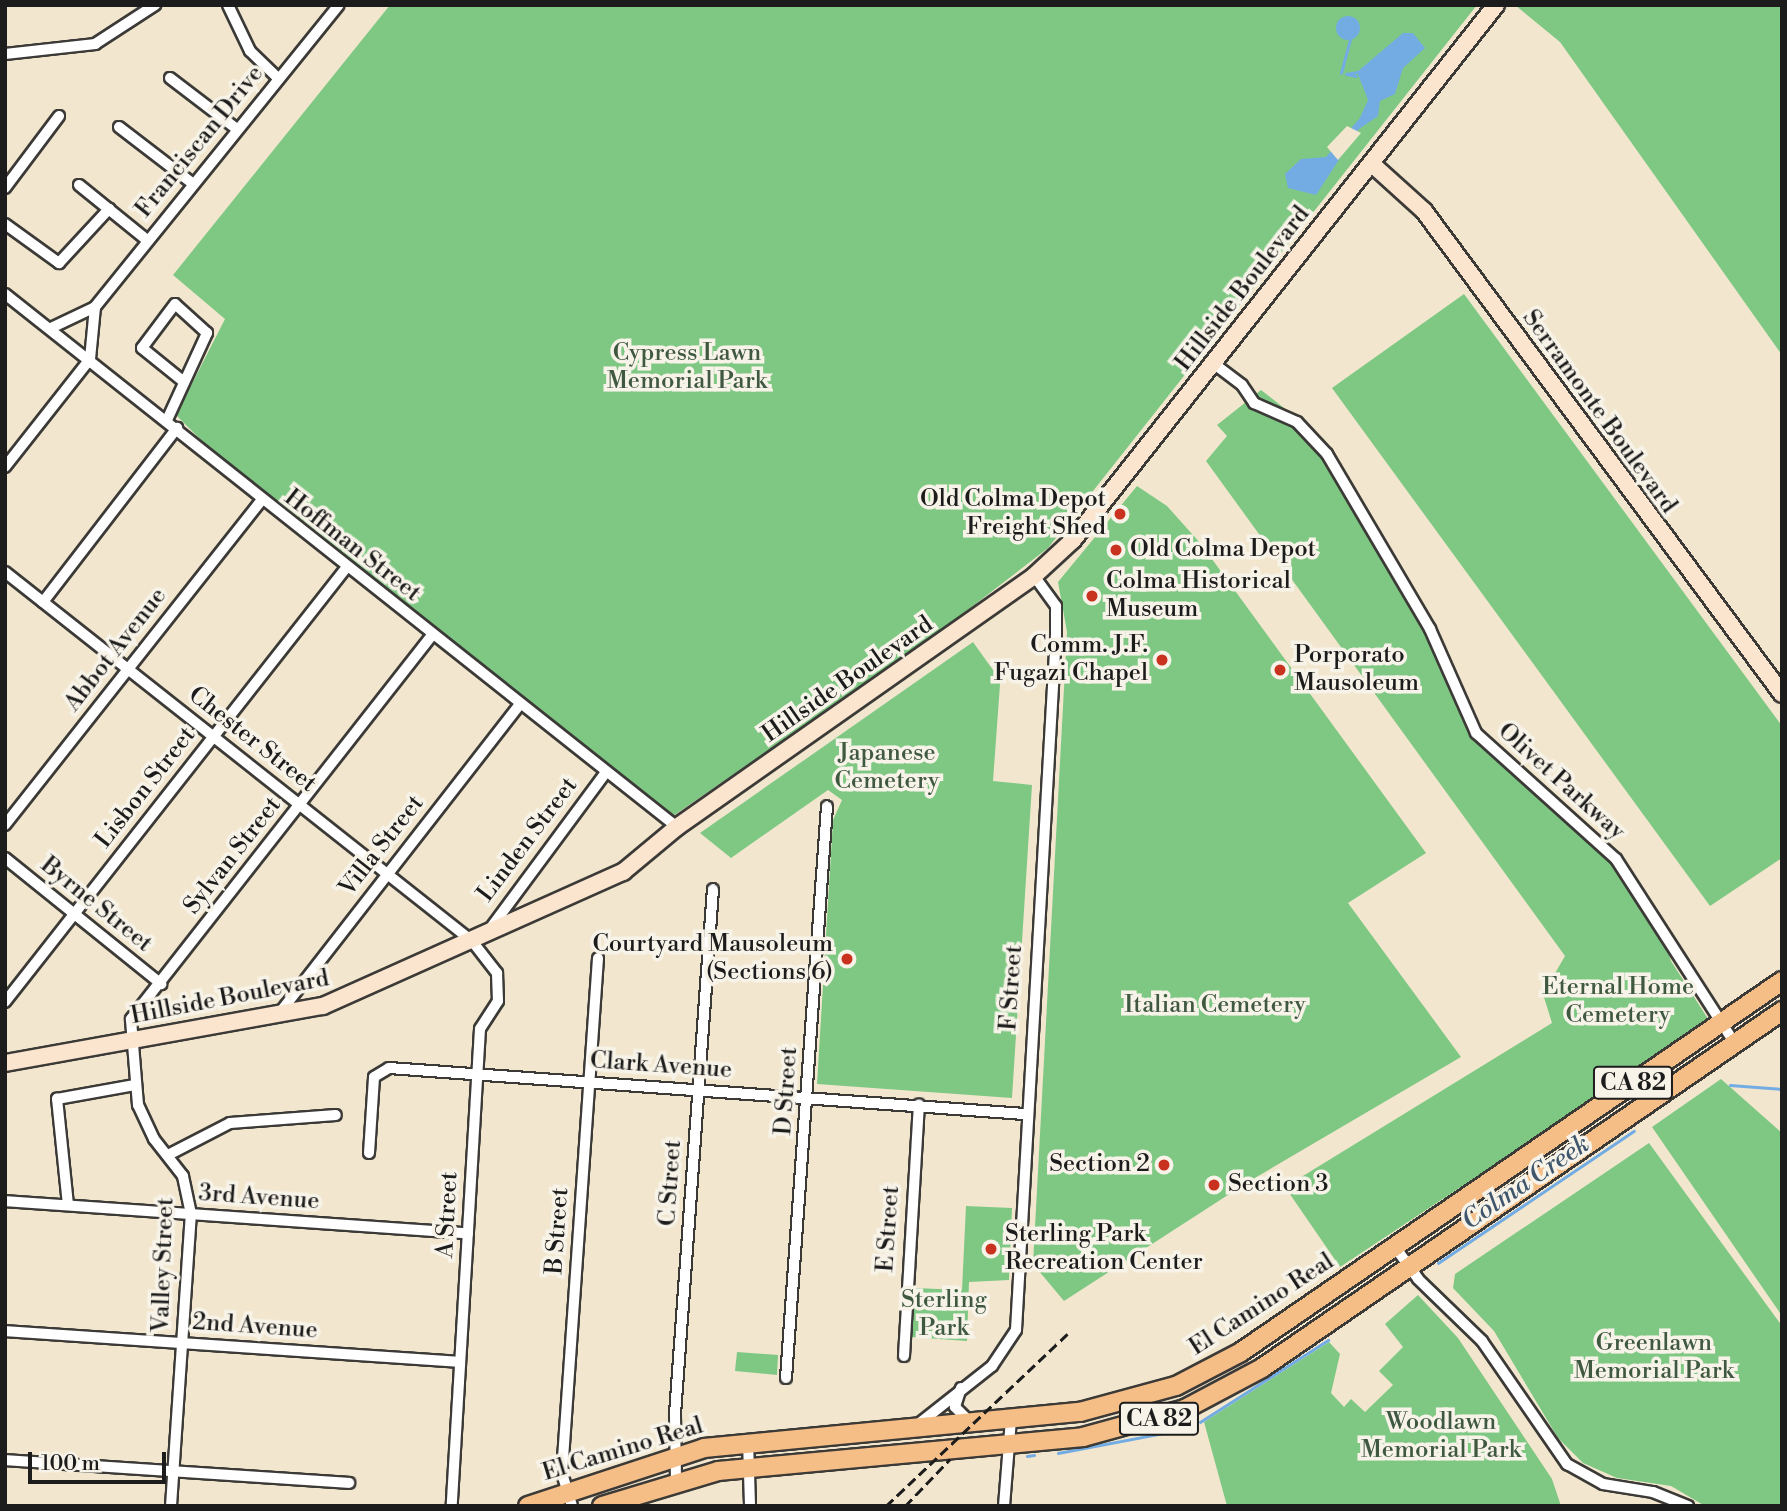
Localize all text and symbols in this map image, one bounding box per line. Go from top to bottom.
street label: Franciscan Drive [130,60,270,224]
street label: Hillside Boulevard [1170,201,1316,377]
street label: Serramonte Boulevard [1516,305,1682,519]
park label: Cypress Lawn Memorial Park [607,340,767,396]
street label: Hoffman Street [278,484,426,608]
place label: Old Colma Depot Freight Shed [920,486,1106,542]
marker: Old Colma Depot Freight Shed [1112,506,1128,522]
place label: Old Colma Depot [1130,536,1316,564]
marker: Old Colma Depot [1108,542,1124,558]
place label: Colma Historical Museum [1106,568,1291,624]
street label: Abbot Avenue [59,582,173,718]
marker: Colma Historical Museum [1084,588,1100,604]
street label: Hillside Boulevard [757,610,939,750]
place label: Comm. J.F. Fugazi Chapel [994,632,1148,688]
place label: Porporato Mausoleum [1294,642,1419,698]
marker: Comm. J.F. Fugazi Chapel [1154,652,1170,668]
marker: Porporato Mausoleum [1272,662,1288,678]
street label: Chester Street [182,681,322,799]
street label: Olivet Parkway [1491,717,1631,847]
street label: Lisbon Street [90,722,202,854]
park label: Japanese Cemetery [834,740,940,796]
street label: Linden Street [472,772,584,908]
street label: Villa Street [334,790,430,902]
street label: Sylvan Street [178,792,288,920]
street label: Byrne Street [34,851,158,959]
place label: Courtyard Mausoleum (Sections 6) [592,931,833,987]
street label: F Street [995,944,1029,1032]
marker: Courtyard Mausoleum (Sections 6) [839,951,855,967]
street label: Hillside Boulevard [128,965,332,1031]
park label: Eternal Home Cemetery [1542,974,1694,1030]
park label: Italian Cemetery [1124,992,1306,1020]
street label: D Street [770,1046,804,1136]
street label: Clark Avenue [589,1047,733,1085]
road number: CA 82 [1593,1064,1673,1102]
water label: Colma Creek [1456,1129,1596,1237]
street label: C Street [654,1139,688,1227]
place label: Section 2 [1049,1151,1150,1179]
marker: Section 2 [1156,1157,1172,1173]
street label: A Street [431,1171,465,1259]
place label: Section 3 [1228,1171,1328,1199]
marker: Section 3 [1206,1177,1222,1193]
street label: 3rd Avenue [198,1179,320,1217]
street label: E Street [872,1185,906,1273]
street label: B Street [541,1187,575,1275]
street label: Valley Street [147,1197,181,1333]
place label: Sterling Park Recreation Center [1005,1221,1203,1277]
marker: Sterling Park Recreation Center [983,1241,999,1257]
street label: El Camino Real [1184,1248,1340,1362]
park label: Sterling Park [901,1287,987,1343]
street label: 2nd Avenue [191,1308,319,1346]
park label: Greenlawn Memorial Park [1574,1330,1734,1386]
road number: CA 82 [1119,1400,1199,1438]
park label: Woodlawn Memorial Park [1361,1409,1521,1465]
street label: El Camino Real [539,1412,707,1488]
scale bar [32,1438,170,1482]
text: 100 m [41,1451,100,1477]

